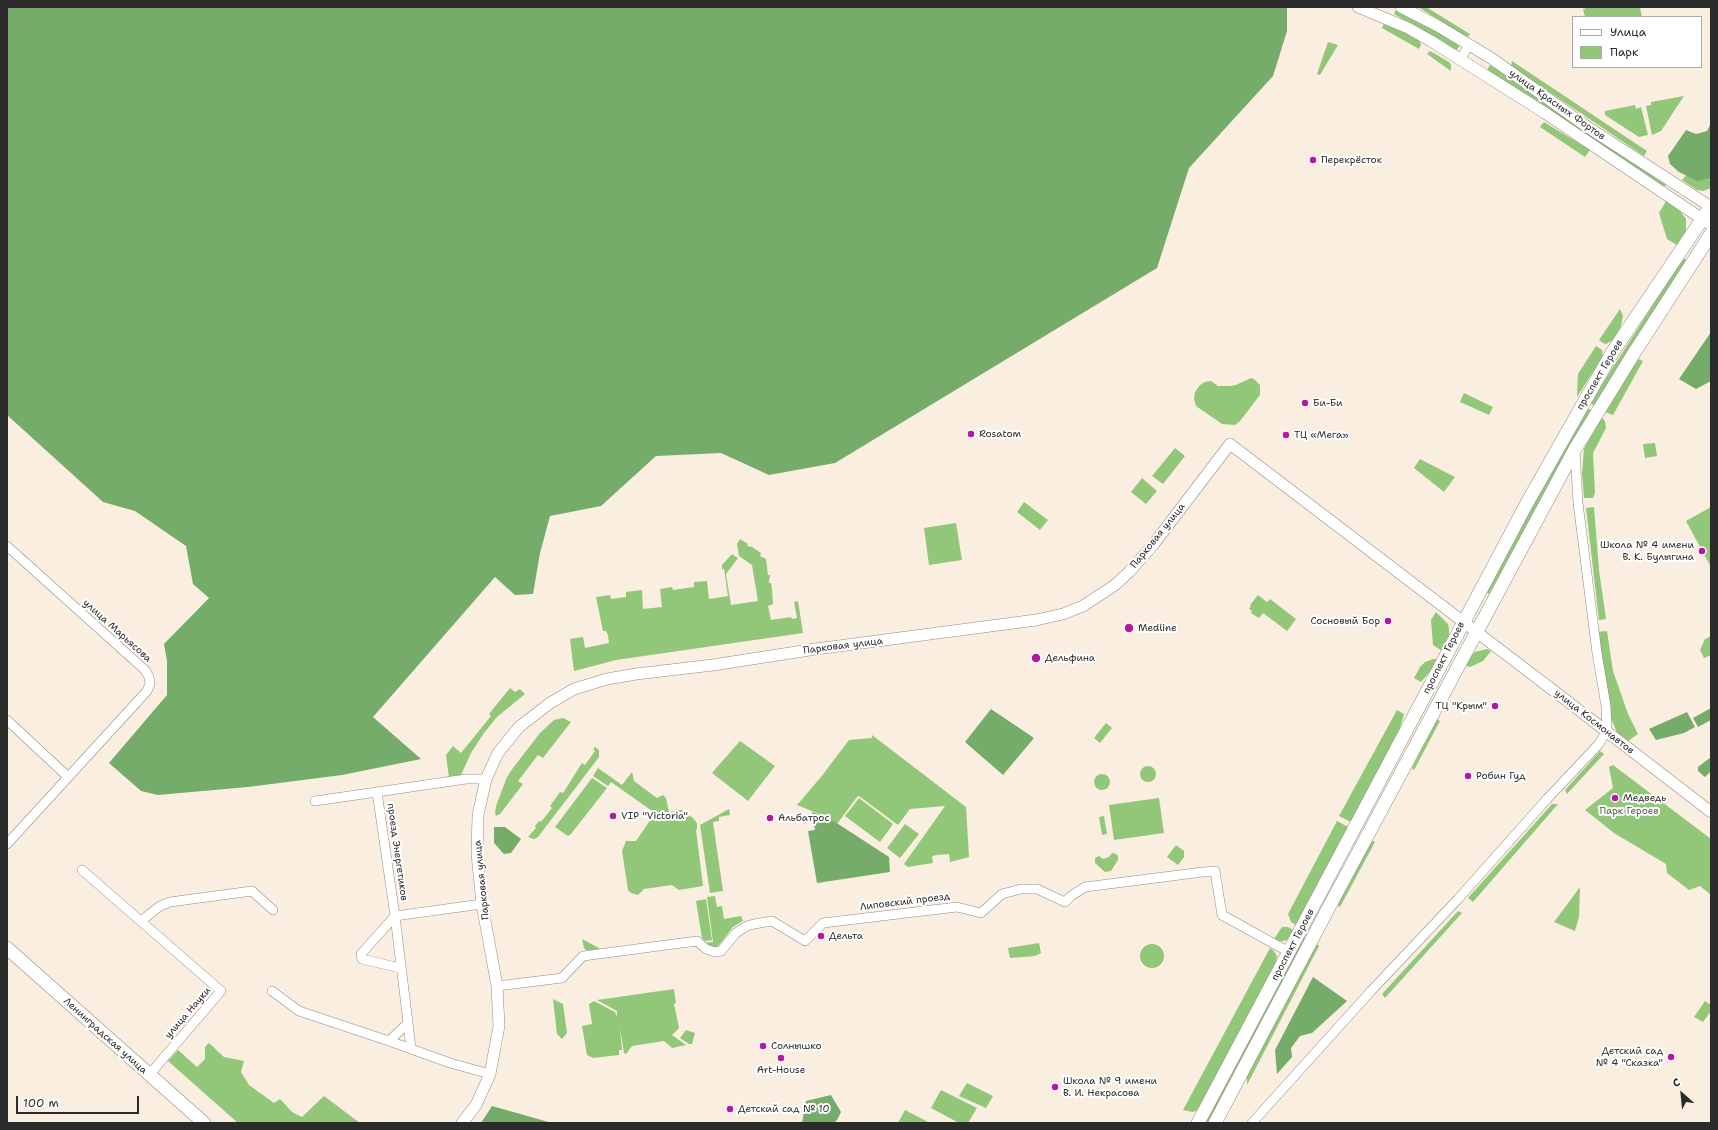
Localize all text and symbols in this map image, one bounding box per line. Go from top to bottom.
legend [1572,16,1702,68]
text: Улица [1610,24,1646,40]
text: Парк [1610,44,1638,60]
street label: улица Красных Фортов [1507,67,1607,143]
place label: Перекрёсток [1321,154,1382,166]
marker: Перекрёсток [1308,155,1318,165]
street label: проспект Героев [1574,338,1626,412]
place label: Би-Би [1313,397,1343,409]
marker: Би-Би [1300,398,1310,408]
place label: Rosatom [979,428,1021,440]
marker: Rosatom [966,429,976,439]
place label: ТЦ «Мега» [1294,429,1348,441]
marker: ТЦ «Мега» [1281,430,1291,440]
street label: Парковая улица [1128,501,1188,571]
place label: Школа № 4 имени В. К. Булыгина [1600,539,1694,562]
marker: Школа № 4 имени В. К. Булыгина [1697,546,1707,556]
street label: улица Марьясова [80,597,154,665]
place label: Сосновый Бор [1310,615,1380,627]
marker: Сосновый Бор [1383,616,1393,626]
street label: проспект Героев [1421,620,1467,696]
marker: Medline [1123,622,1135,634]
place label: Medline [1138,622,1177,634]
street label: Парковая улица [803,635,883,657]
marker: Дельфина [1030,652,1042,664]
place label: Дельфина [1045,652,1095,664]
street label: улица Космонавтов [1552,687,1636,757]
place label: ТЦ "Крым" [1436,700,1487,712]
marker: ТЦ "Крым" [1490,701,1500,711]
place label: Робин Гуд [1476,770,1526,782]
marker: Робин Гуд [1463,771,1473,781]
place label: Медведь [1623,792,1666,804]
marker: Медведь [1610,793,1620,803]
street label: проезд Энергетиков [384,803,410,901]
park label: Парк Героев [1599,805,1659,817]
place label: VIP "Victoria" [621,810,688,822]
marker: VIP "Victoria" [608,811,618,821]
place label: Альбатрос [778,812,829,824]
marker: Альбатрос [765,813,775,823]
street label: Парковая улица [472,840,492,920]
street label: Липовский проезд [859,891,951,913]
street label: проспект Героев [1269,907,1317,983]
place label: Дельта [829,930,863,942]
marker: Дельта [816,931,826,941]
street label: улица Науки [162,985,214,1041]
street label: Ленинградская улица [61,995,149,1077]
place label: Солнышко [771,1040,822,1052]
marker: Солнышко [758,1041,768,1051]
place label: Детский сад № 4 "Сказка" [1596,1045,1663,1068]
marker: Детский сад № 4 "Сказка" [1666,1052,1676,1062]
marker: Art-House [776,1053,786,1063]
place label: Art-House [757,1064,805,1076]
north arrow [1662,1074,1702,1114]
place label: Школа № 9 имени В. И. Некрасова [1063,1075,1157,1098]
text: С [1670,1075,1683,1091]
marker: Школа № 9 имени В. И. Некрасова [1050,1082,1060,1092]
scale bar [18,1088,141,1114]
text: 100 m [23,1095,59,1111]
place label: Детский сад № 10 [738,1103,829,1115]
marker: Детский сад № 10 [725,1104,735,1114]

